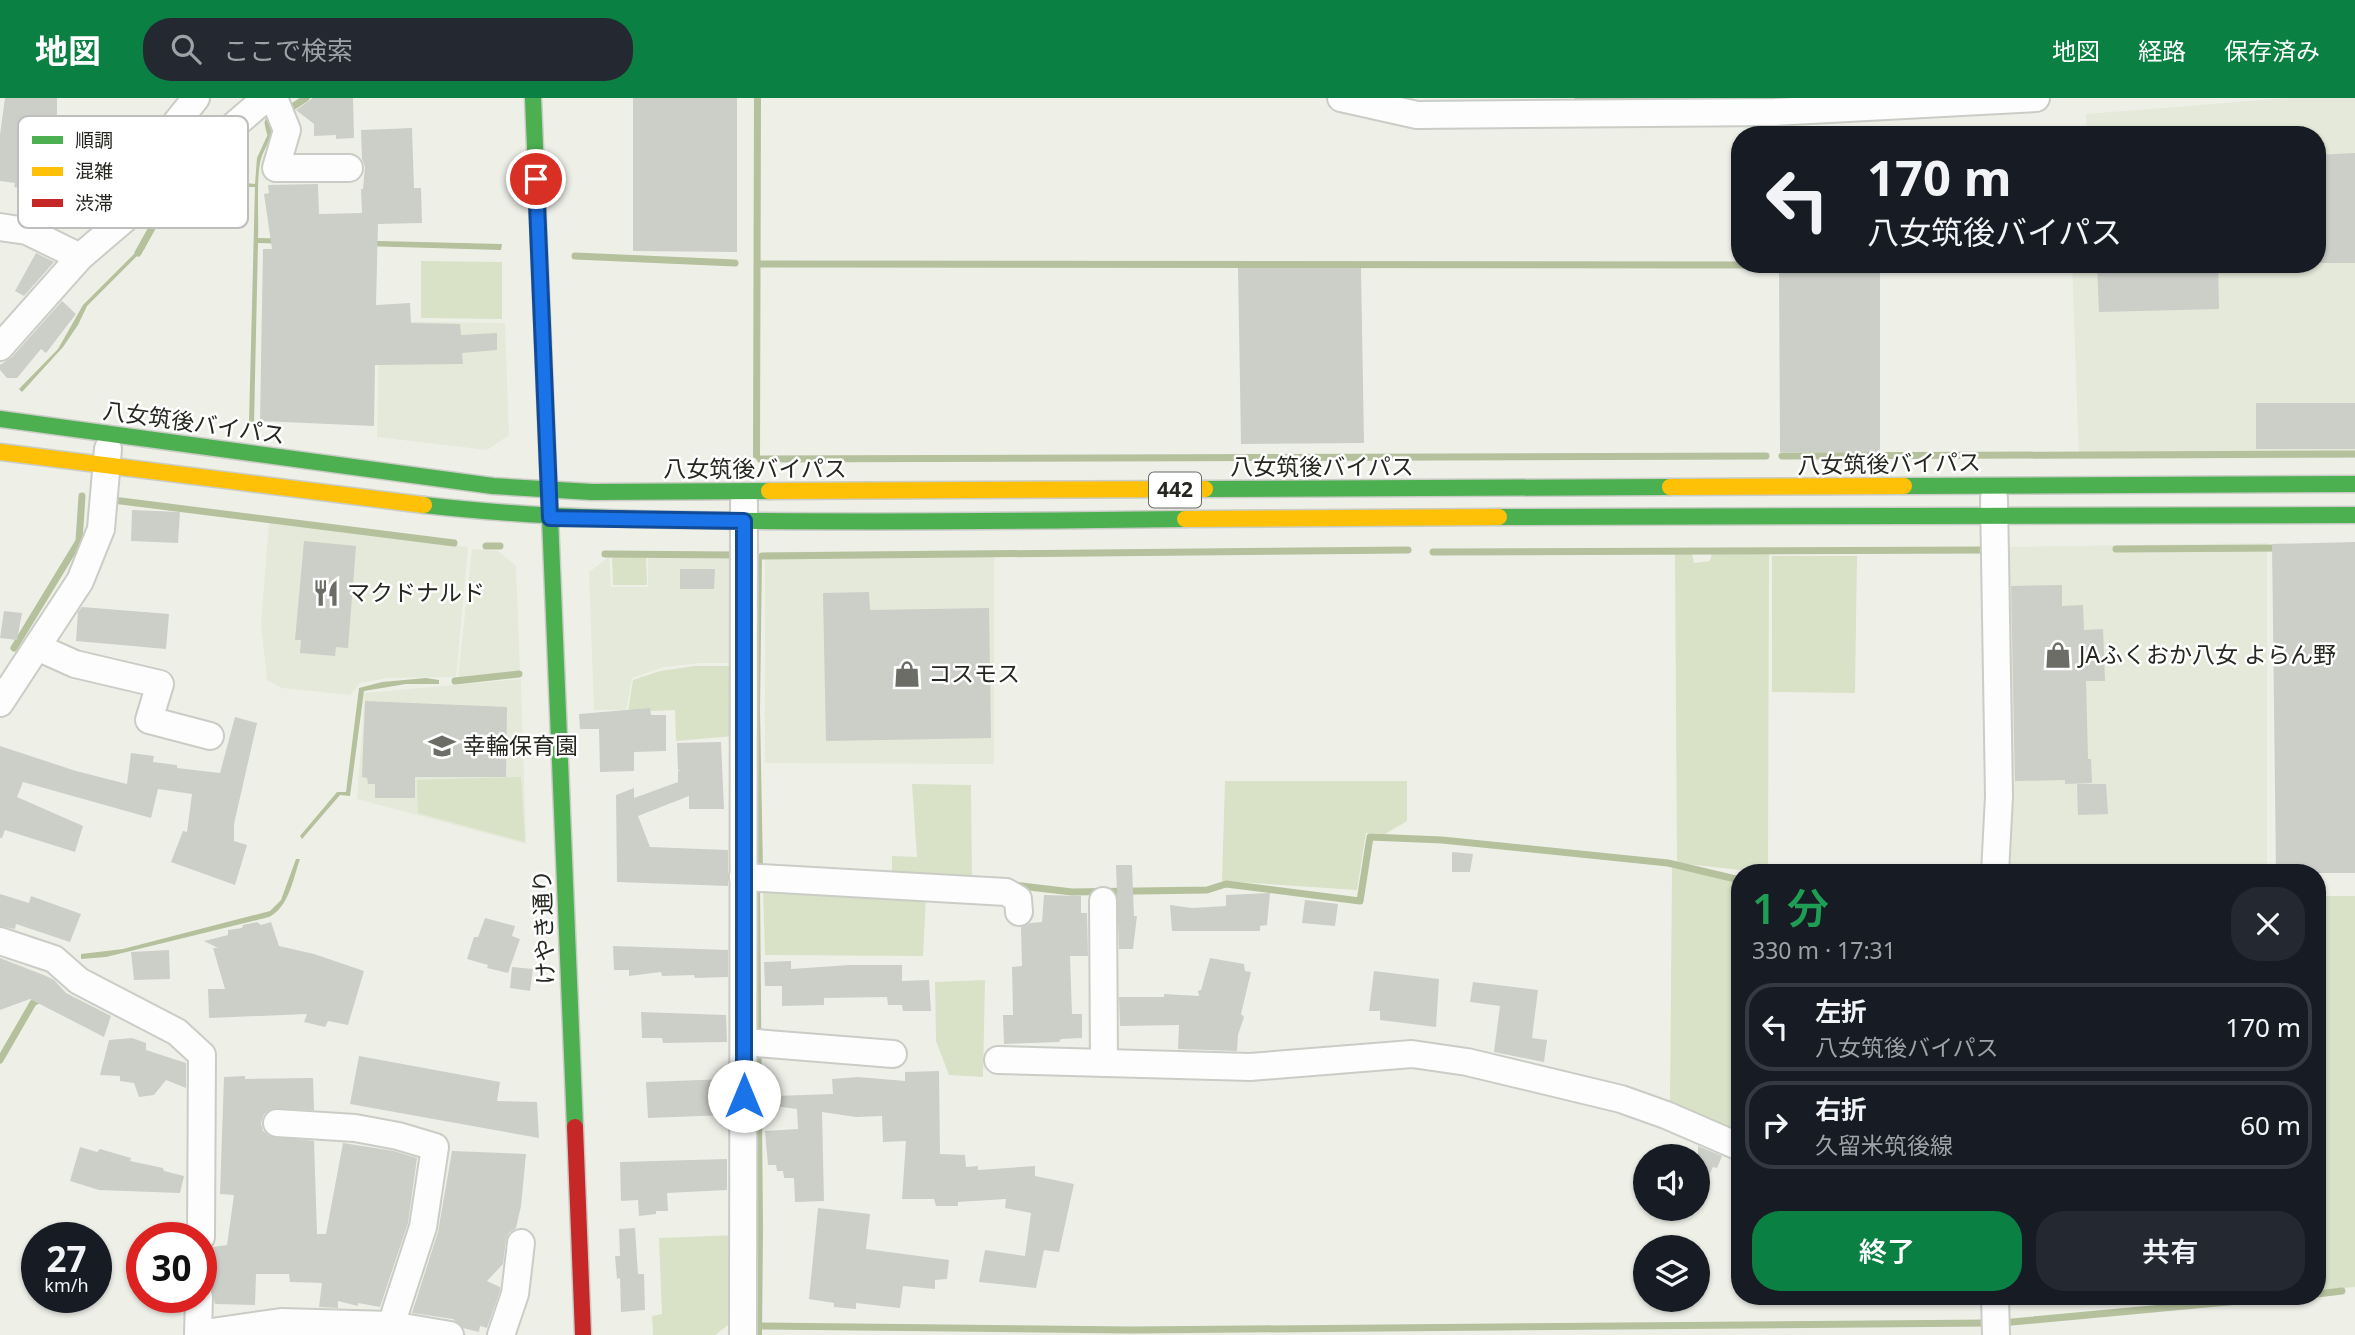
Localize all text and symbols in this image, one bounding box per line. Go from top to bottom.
search box [143,18,633,81]
text: 地図 [35,28,101,73]
icon: search [167,30,205,68]
text: ここで検索 [223,32,353,68]
text: 地図 [2052,34,2100,67]
text: 経路 [2138,34,2186,67]
text: 保存済み [2224,34,2320,67]
legend [18,116,248,228]
text: 順調 [75,127,113,153]
text: 170 m [1867,144,2012,210]
pin [506,149,566,209]
icon: left [1752,154,1843,245]
text: 混雑 [75,158,113,184]
icon: arrive [517,160,555,198]
text: 渋滞 [75,190,113,216]
text: 八女筑後バイパス [1867,210,2122,253]
street label: 八女筑後バイパス [101,393,287,451]
street label: 八女筑後バイパス [1797,445,1981,481]
street label: 八女筑後バイパス [1230,450,1414,482]
street label: 八女筑後バイパス [663,452,847,484]
road number: 442 [1149,472,1201,508]
place label: マクドナルド [347,576,485,608]
restaurant icon: マクドナルド [311,578,341,608]
place label: JAふくおか八女 よらん野 [2077,638,2336,670]
shop icon: JAふくおか八女 よらん野 [2043,640,2073,670]
place label: コスモス [928,657,1020,689]
shop icon: コスモス [892,659,922,689]
place label: 幸輪保育園 [463,729,578,761]
school or university icon: 幸輪保育園 [427,731,457,761]
street label: けやき通り [525,869,561,985]
text: 1 分 [1752,879,1829,936]
button: close [2231,887,2305,961]
text: 330 m · 17:31 [1752,934,1896,966]
text: 左折 [1815,993,1867,1029]
icon: left [1756,1008,1794,1046]
text: 170 m [2225,1009,2301,1045]
text: 八女筑後バイパス [1815,1031,1999,1063]
position arrow [707,1059,781,1133]
text: 右折 [1815,1091,1867,1127]
icon: right [1756,1106,1794,1144]
text: 60 m [2240,1107,2301,1143]
text: 久留米筑後線 [1815,1129,1953,1161]
map controls [1633,1144,1710,1312]
button: sound [1633,1144,1710,1221]
button: 終了 [1752,1211,2022,1291]
button: 共有 [2036,1211,2305,1291]
speed limit sign: 30 [126,1222,217,1313]
text: 27 [46,1235,87,1282]
button: layers [1633,1235,1710,1312]
text: km/h [44,1273,89,1297]

